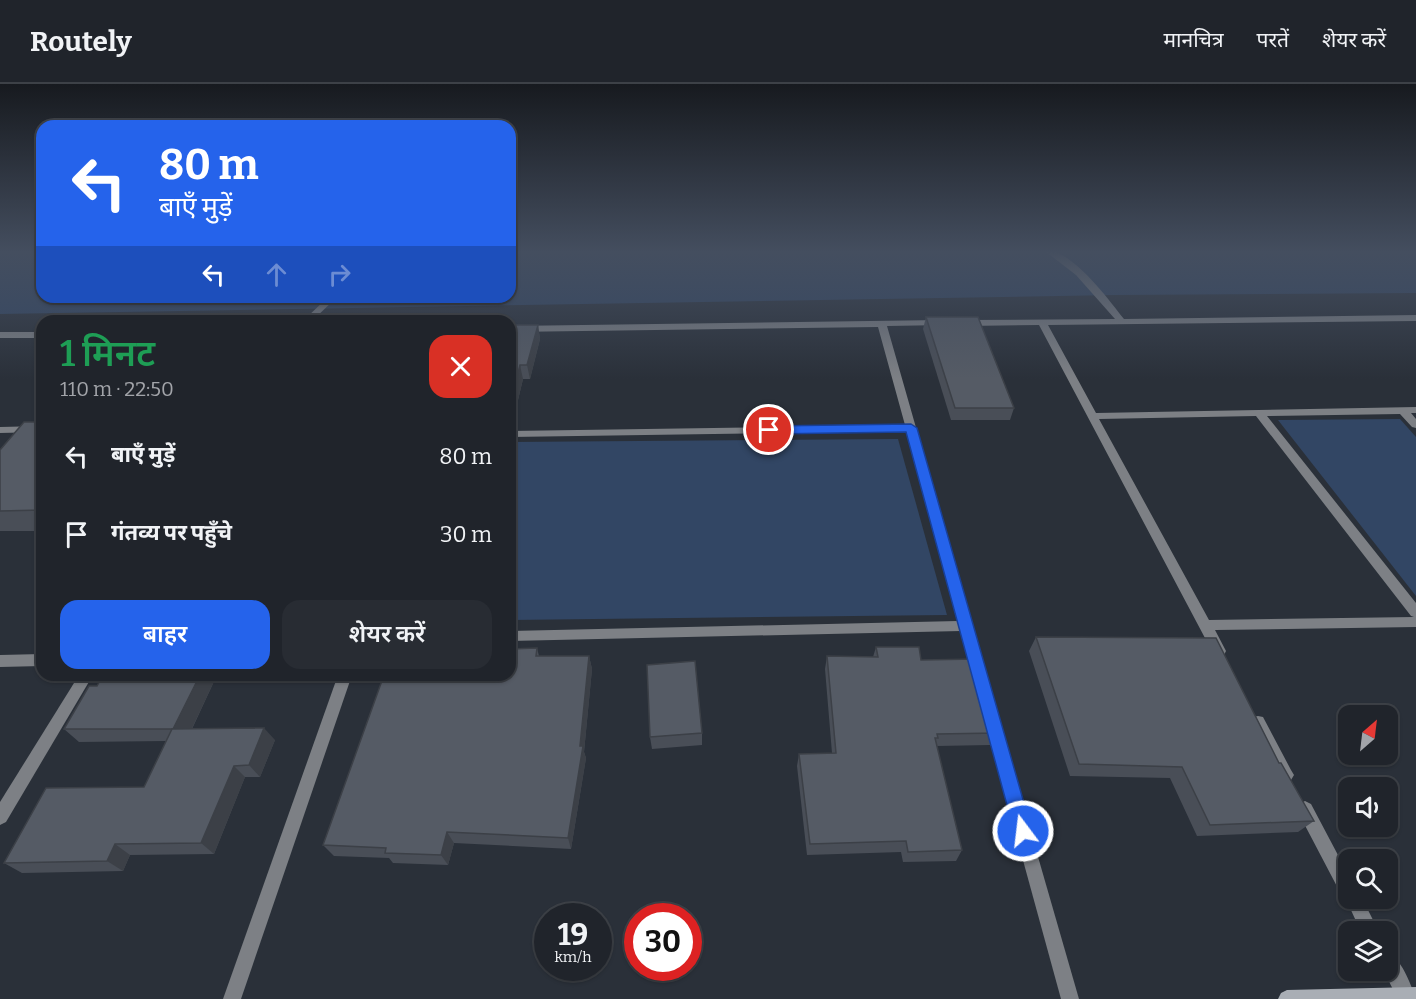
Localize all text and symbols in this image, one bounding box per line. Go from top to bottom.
text: Routely [30,25,132,58]
text: मानचित्र [1164,27,1224,53]
text: परतें [1257,27,1289,53]
text: शेयर करें [1322,27,1386,53]
text: 80 m [159,140,259,190]
icon: left [60,144,138,222]
text: बाएँ मुड़ें [159,191,232,223]
icon: left [197,258,230,291]
icon: ahead [260,258,293,291]
icon: right [323,258,356,291]
text: 1 मिनट [60,332,155,376]
button: close [429,335,492,398]
text: 110 m · 22:50 [60,377,174,401]
pin [743,404,794,455]
icon: arrive [752,413,785,446]
icon: left [60,440,93,473]
text: बाएँ मुड़ें [111,441,175,468]
text: 80 m [439,443,492,470]
icon: arrive [60,518,93,551]
text: गंतव्य पर पहुँचे [111,519,232,546]
text: 30 m [440,521,492,548]
button: बाहर [60,600,270,669]
button: शेयर करें [282,600,492,669]
north arrow [1338,705,1398,765]
map controls [1338,705,1398,981]
button: sound [1338,777,1398,837]
position arrow [991,799,1055,863]
button: search [1338,849,1398,909]
speed limit sign: 30 [624,903,702,981]
text: 19 [558,917,588,953]
button: layers [1338,921,1398,981]
text: km/h [554,948,592,966]

